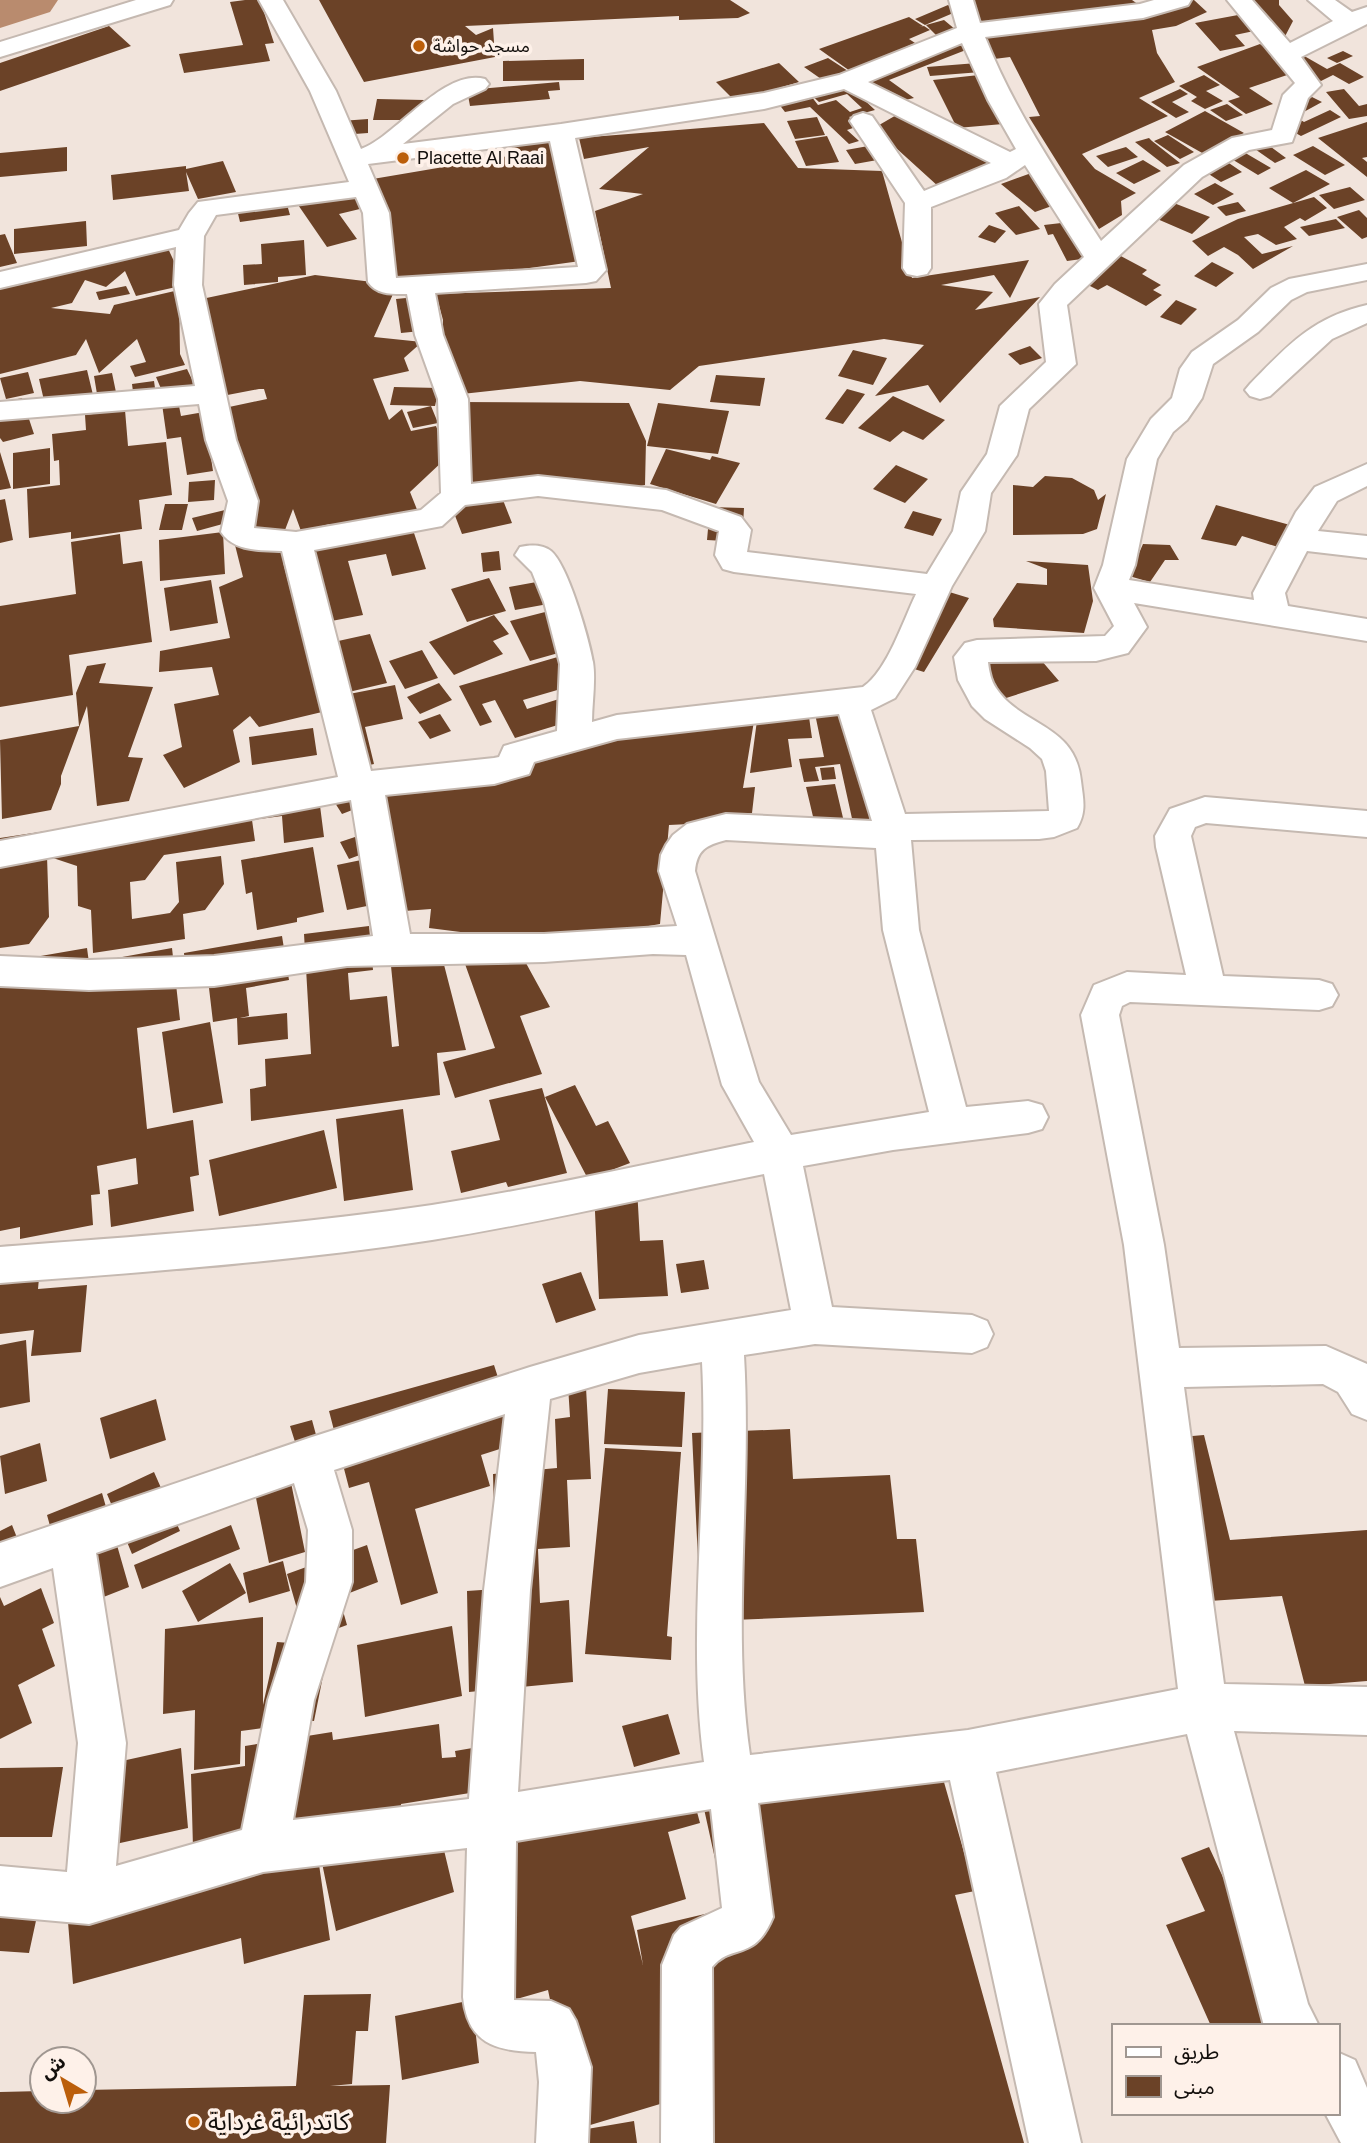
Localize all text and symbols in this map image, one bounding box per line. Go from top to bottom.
place label: مسجد حواشة [433,36,530,57]
marker: مسجد حواشة [411,38,427,54]
place label: Placette Al Raai [417,148,544,168]
marker: Placette Al Raai [395,150,411,166]
legend [1112,2024,1339,2115]
text: طريق [1174,2040,1219,2065]
north arrow [28,2045,98,2115]
text: ش [36,2051,70,2083]
text: مبنى [1174,2075,1215,2099]
place label: كاتدرائية غرداية [208,2108,350,2136]
marker: كاتدرائية غرداية [186,2114,202,2130]

